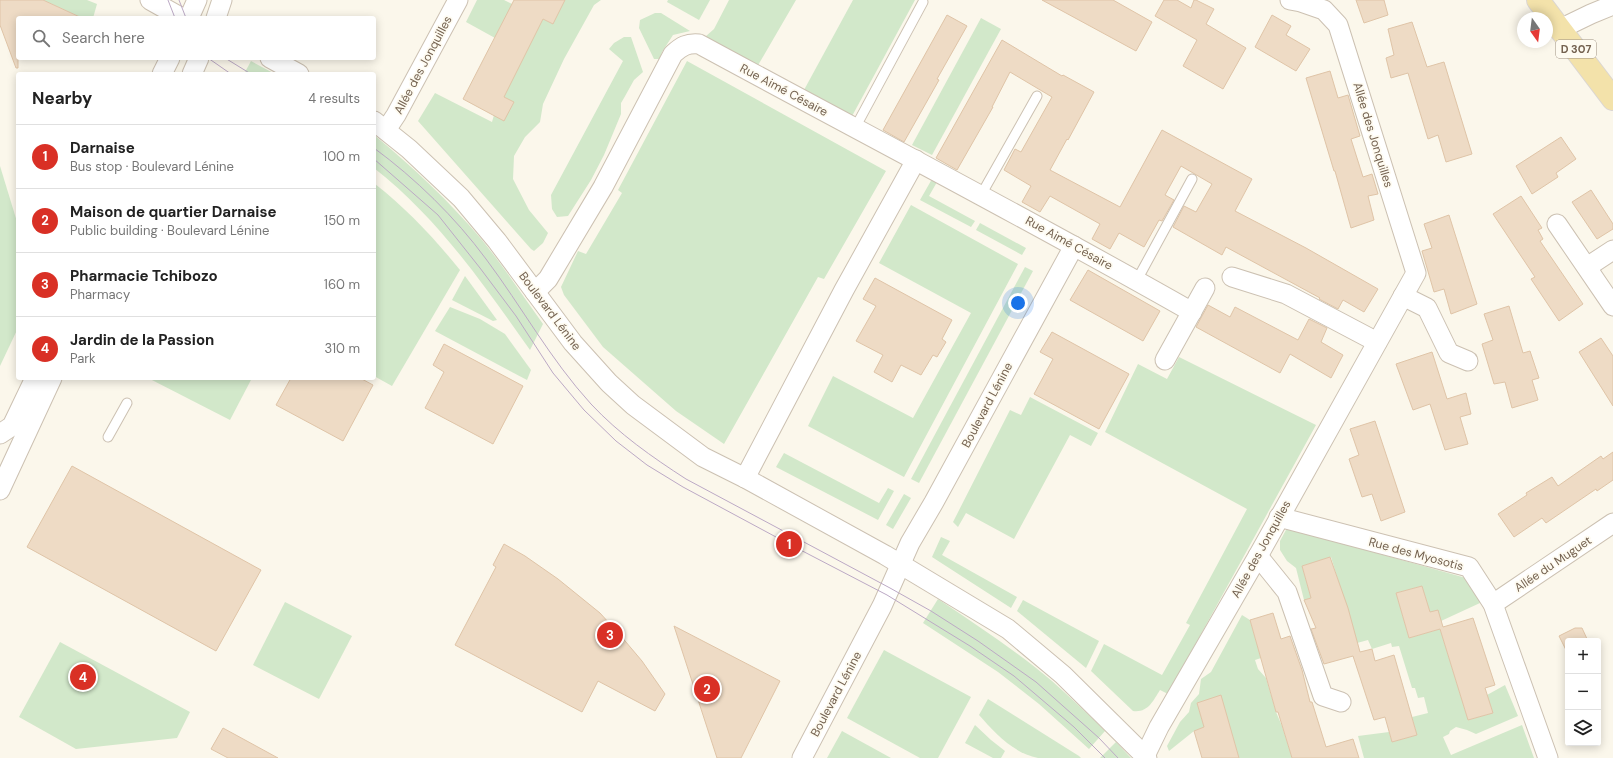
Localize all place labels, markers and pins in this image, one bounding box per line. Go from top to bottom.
pin: 1 [776,529,802,559]
pin: 3 [597,620,623,650]
pin: 4 [70,662,96,692]
pin: 2 [694,674,720,704]

